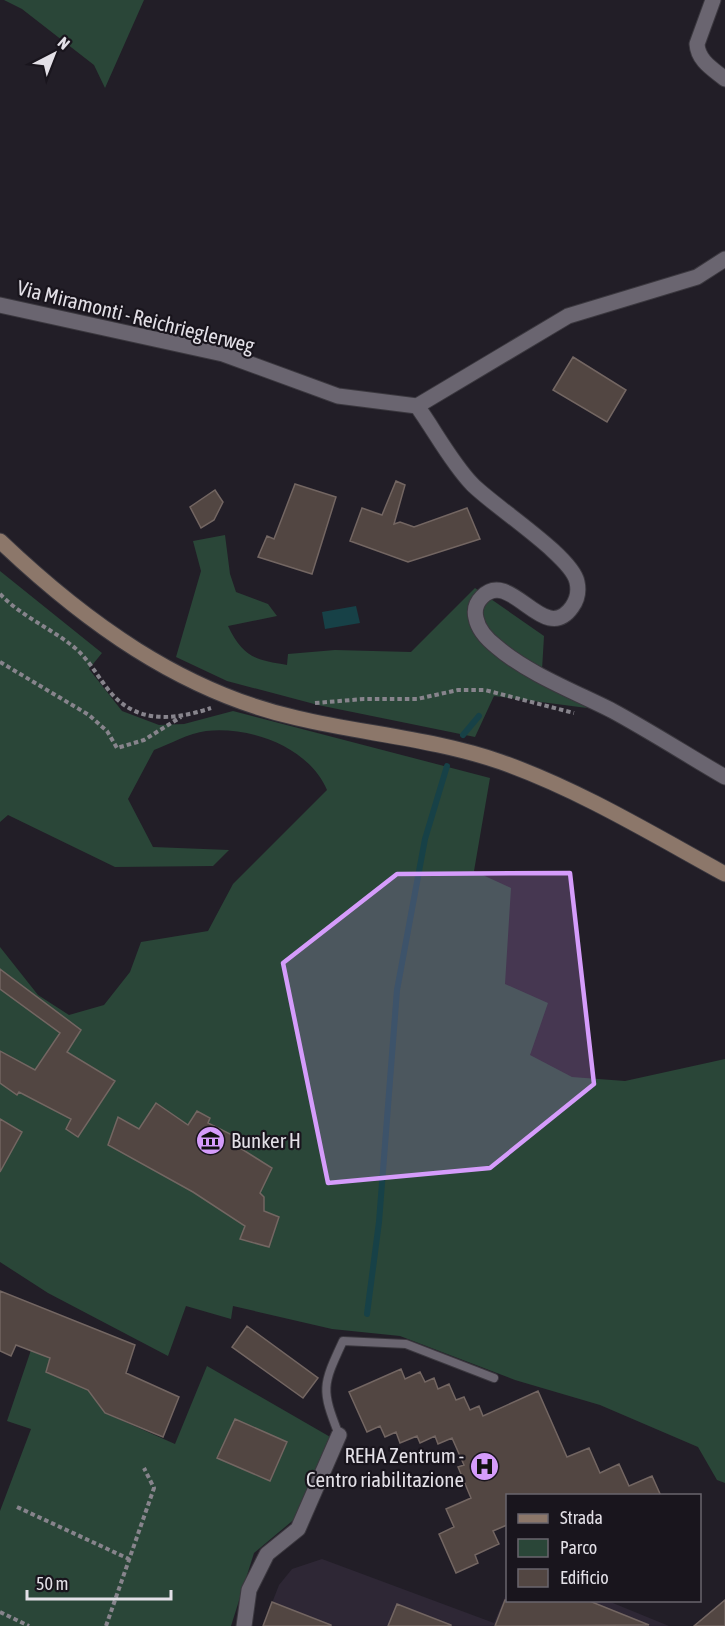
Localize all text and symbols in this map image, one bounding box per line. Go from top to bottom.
north arrow [24,24,84,84]
text: N [55,33,74,53]
street label: Via Miramonti - Reichrieglerweg [15,275,257,357]
museum icon: Bunker H [194,1124,226,1156]
place label: Bunker H [231,1128,301,1152]
place label: REHA Zentrum - Centro riabilitazione [306,1443,464,1491]
hospital icon: REHA Zentrum - Centro riabilitazione [469,1451,501,1483]
legend [506,1494,701,1602]
text: Strada [560,1507,603,1528]
text: Parco [560,1537,597,1558]
scale bar [27,1563,171,1601]
text: Edificio [560,1567,609,1588]
text: 50 m [36,1573,68,1594]

